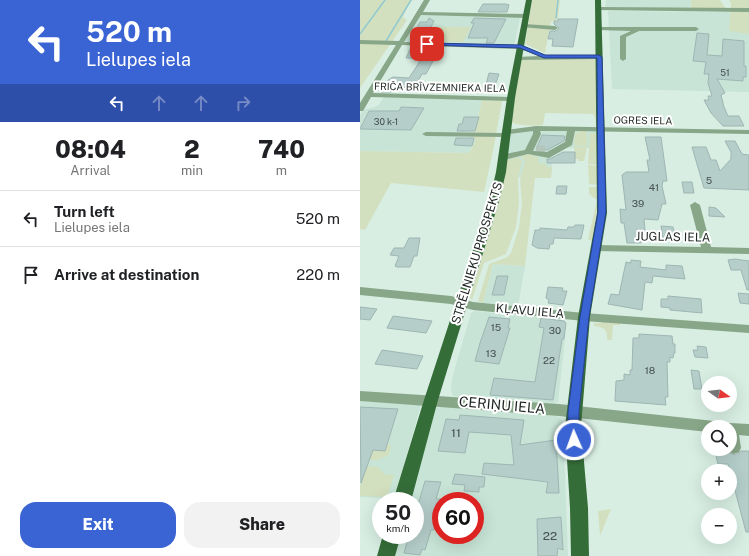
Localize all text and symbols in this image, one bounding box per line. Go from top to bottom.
text: 520 m [86,15,172,48]
icon: left [20,16,72,68]
pin [410,27,444,61]
icon: arrive [416,33,438,55]
text: Lielupes iela [86,49,191,70]
house number: 51 [720,67,730,78]
street label: FRIČA BRĪVZEMNIEKA IELA [374,80,506,94]
icon: left [106,92,128,114]
icon: ahead [148,92,170,114]
icon: ahead [190,92,212,114]
icon: right [232,92,254,114]
street label: OGRES IELA [613,113,673,127]
house number: 30 k-1 [374,116,398,127]
text: 08:04 [55,135,126,163]
text: 2 [184,135,200,163]
text: 740 [258,135,305,163]
text: Arrival [70,163,111,178]
text: min [181,163,203,178]
text: m [276,163,287,178]
house number: 5 [706,174,712,186]
street label: STRĒLNIEKU PROSPEKTS [449,180,505,326]
house number: 41 [649,181,659,193]
house number: 39 [632,197,644,209]
text: Turn left [54,203,115,220]
icon: left [20,208,42,230]
text: 520 m [296,210,340,227]
text: Lielupes iela [54,220,130,235]
street label: JUGLAS IELA [635,229,711,245]
icon: arrive [20,264,42,286]
text: Arrive at destination [54,266,199,283]
text: 220 m [296,266,340,283]
street label: KĻAVU IELA [495,301,565,321]
house number: 15 [491,321,501,333]
house number: 30 [549,324,561,336]
house number: 13 [486,347,496,359]
house number: 22 [543,354,555,366]
house number: 18 [645,364,655,376]
north arrow [701,376,737,412]
map controls [701,376,737,544]
street label: CERIŅU IELA [458,393,546,417]
position arrow [553,419,595,461]
button: search [701,420,737,456]
house number: 11 [451,426,461,440]
button: + [701,464,737,500]
speed limit sign: 60 [432,492,484,544]
text: 50 [385,501,411,525]
button: Exit [20,502,176,548]
button: Share [184,502,340,548]
button: − [701,508,737,544]
text: km/h [386,522,410,534]
house number: 22 [543,529,557,543]

